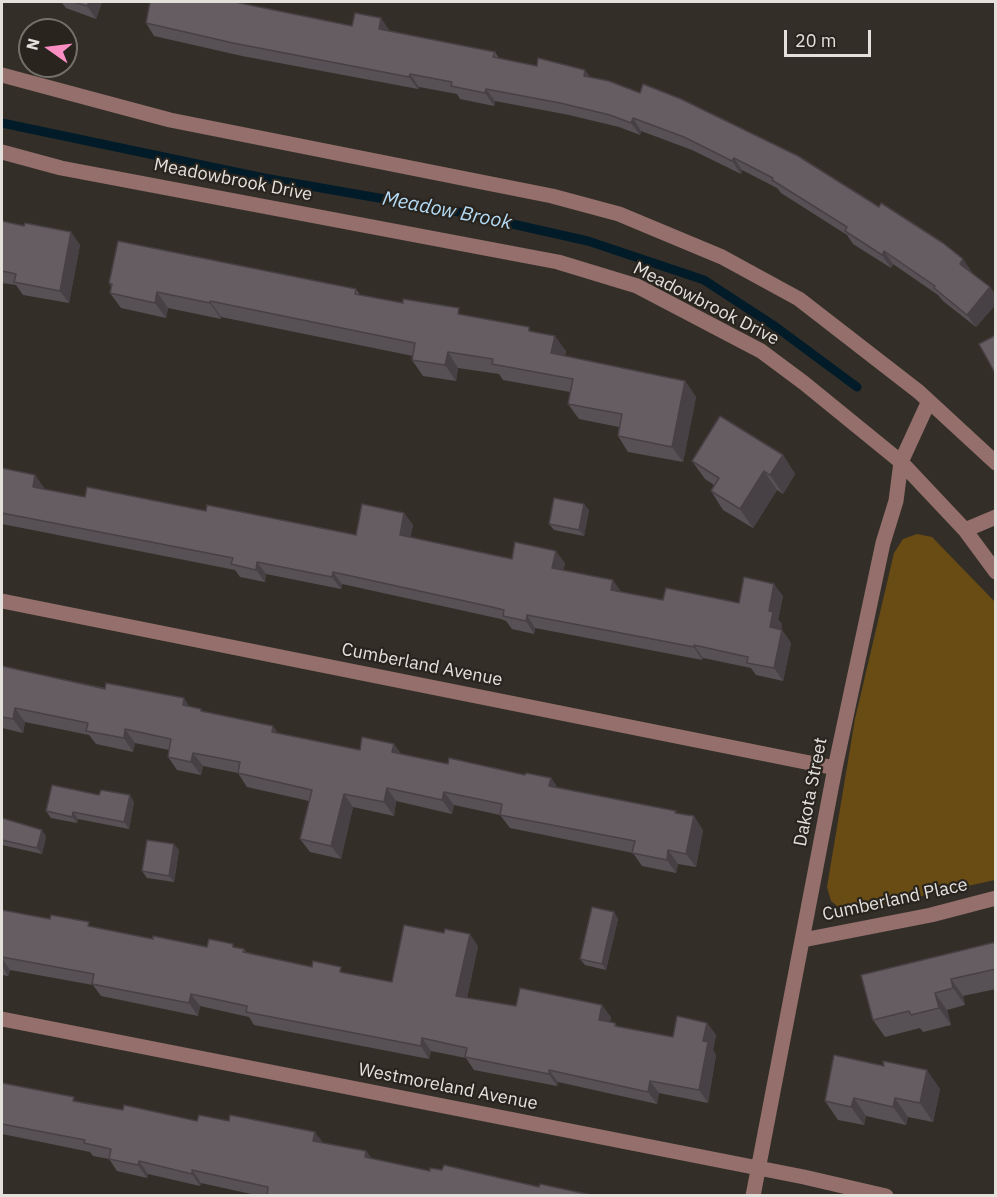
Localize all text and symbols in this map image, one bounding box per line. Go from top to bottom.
north arrow [18,18,78,78]
scale bar [787,18,874,56]
text: 20 m [795,29,837,52]
text: N [21,36,44,52]
street label: Meadowbrook Drive [152,154,314,206]
water label: Meadow Brook [380,187,514,235]
street label: Meadowbrook Drive [629,258,783,350]
street label: Cumberland Avenue [340,639,504,691]
street label: Dakota Street [790,736,832,848]
street label: Cumberland Place [821,874,969,926]
street label: Westmoreland Avenue [356,1059,540,1115]

